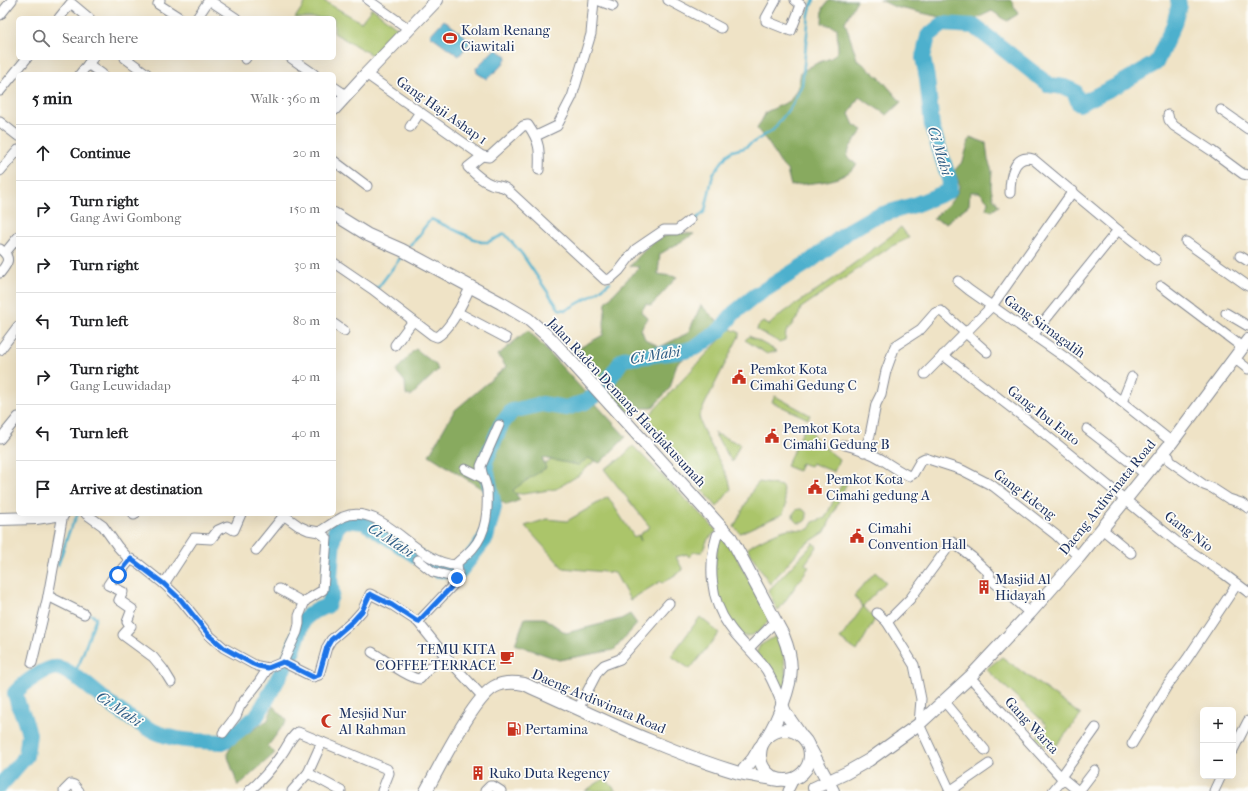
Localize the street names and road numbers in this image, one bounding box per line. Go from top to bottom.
street label: Gang Haji Ashap 1 [393,73,491,148]
street label: Gang Sirnagalih [1001,291,1089,362]
street label: Jalan Raden Demang Hardjakusumah [543,314,710,491]
street label: Gang Ibu Ento [1004,382,1083,449]
street label: Daeng Ardiwinata Road [1055,436,1160,559]
street label: Gang Edeng [990,465,1060,524]
street label: Gang Nio [1161,508,1216,555]
street label: Daeng Ardiwinata Road [529,666,669,738]
street label: Gang Warta [1001,693,1063,758]

